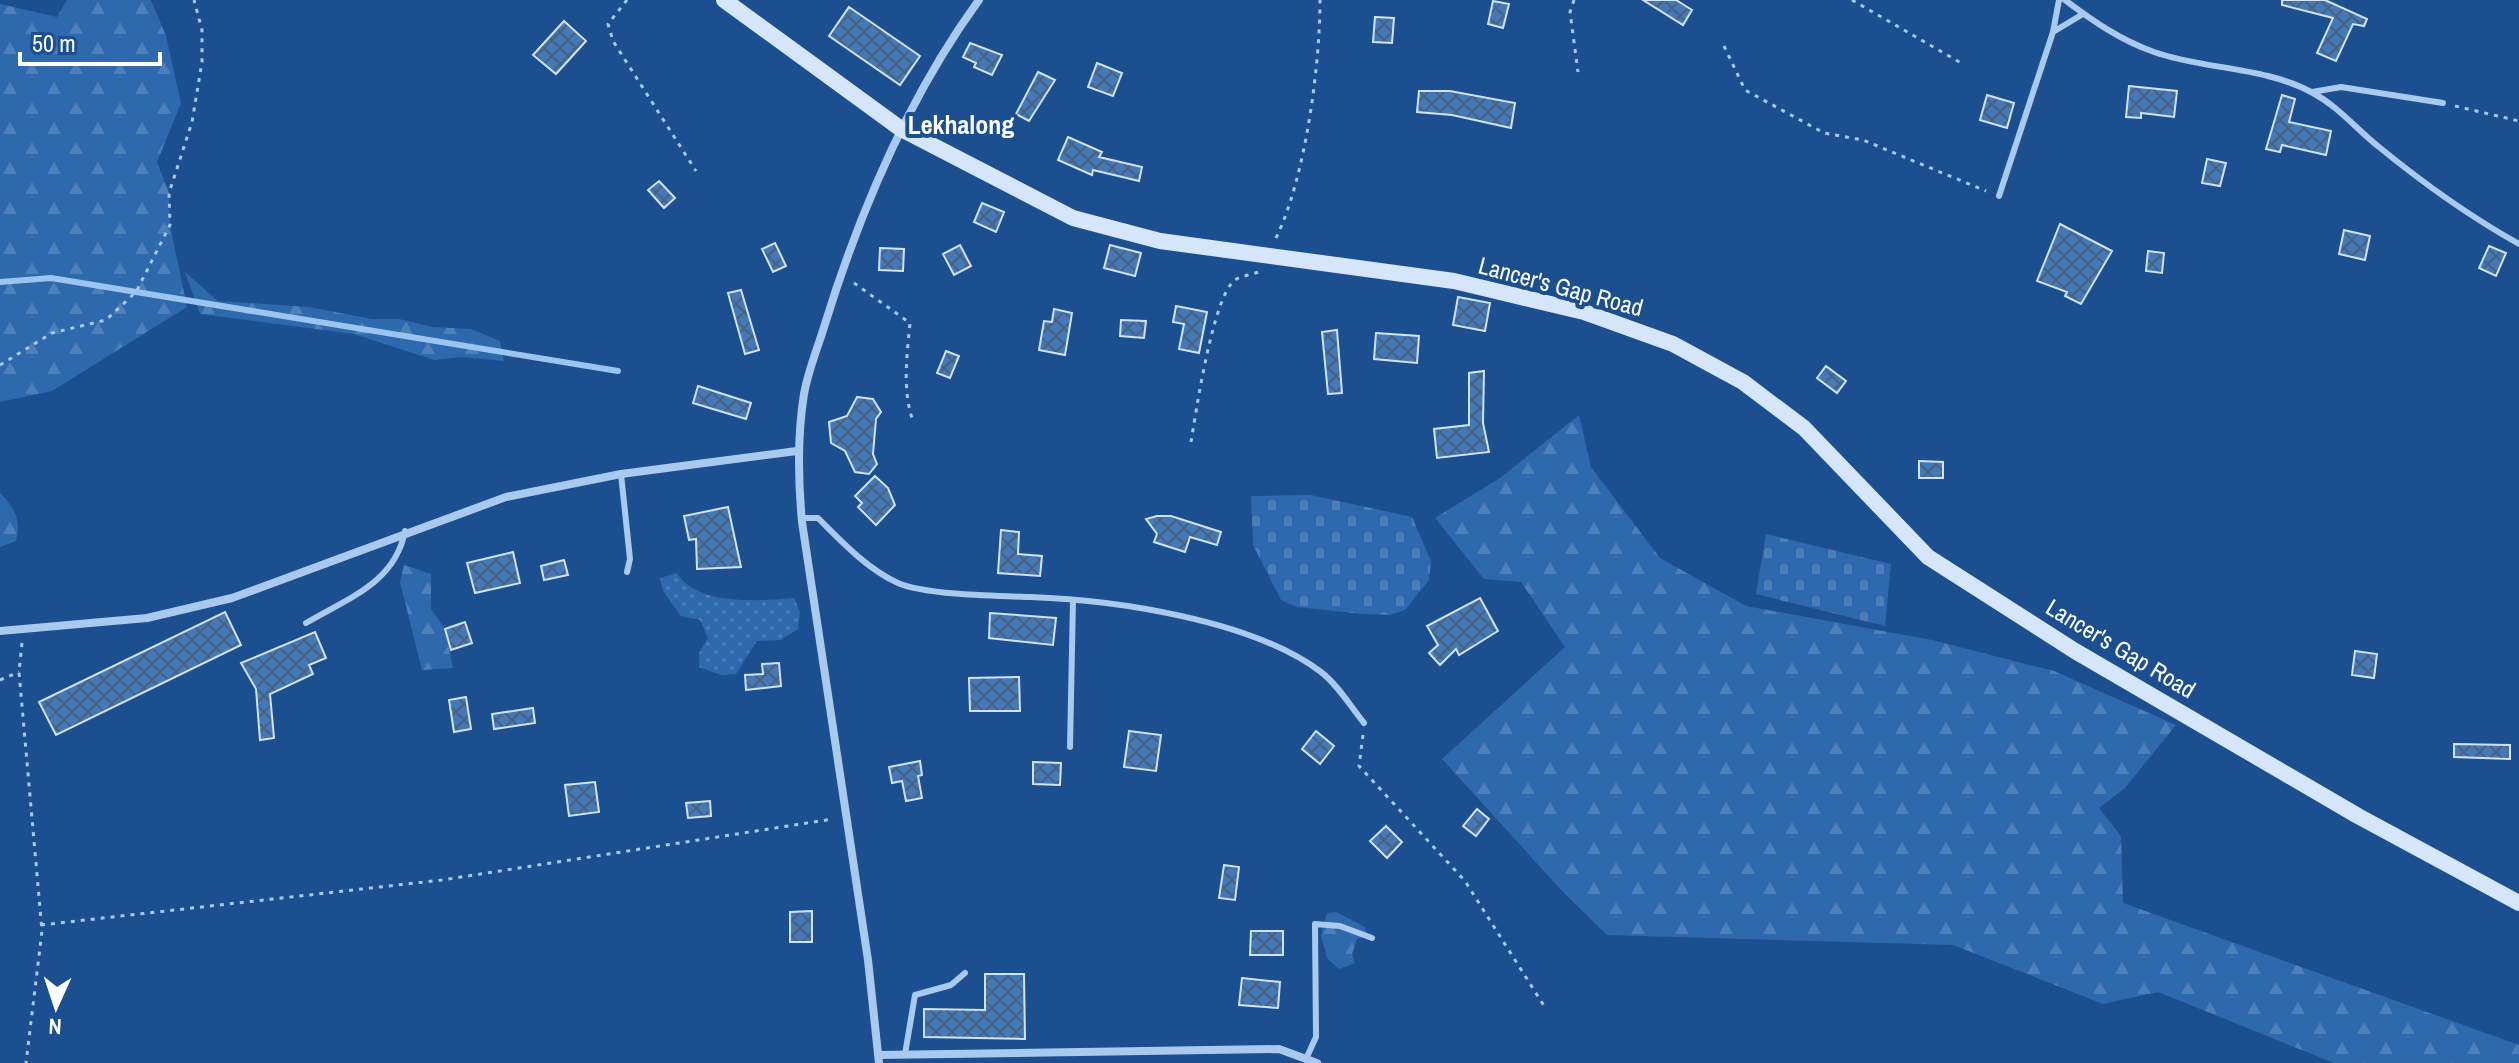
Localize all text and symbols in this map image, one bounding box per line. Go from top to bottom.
scale bar [20,16,160,66]
text: 50 m [32,27,76,59]
district label: Lekhalong [908,107,1014,142]
street label: Lancer's Gap Road [1475,249,1647,323]
street label: Lancer's Gap Road [2040,591,2202,705]
north arrow [16,967,96,1047]
text: N [48,1012,62,1042]

